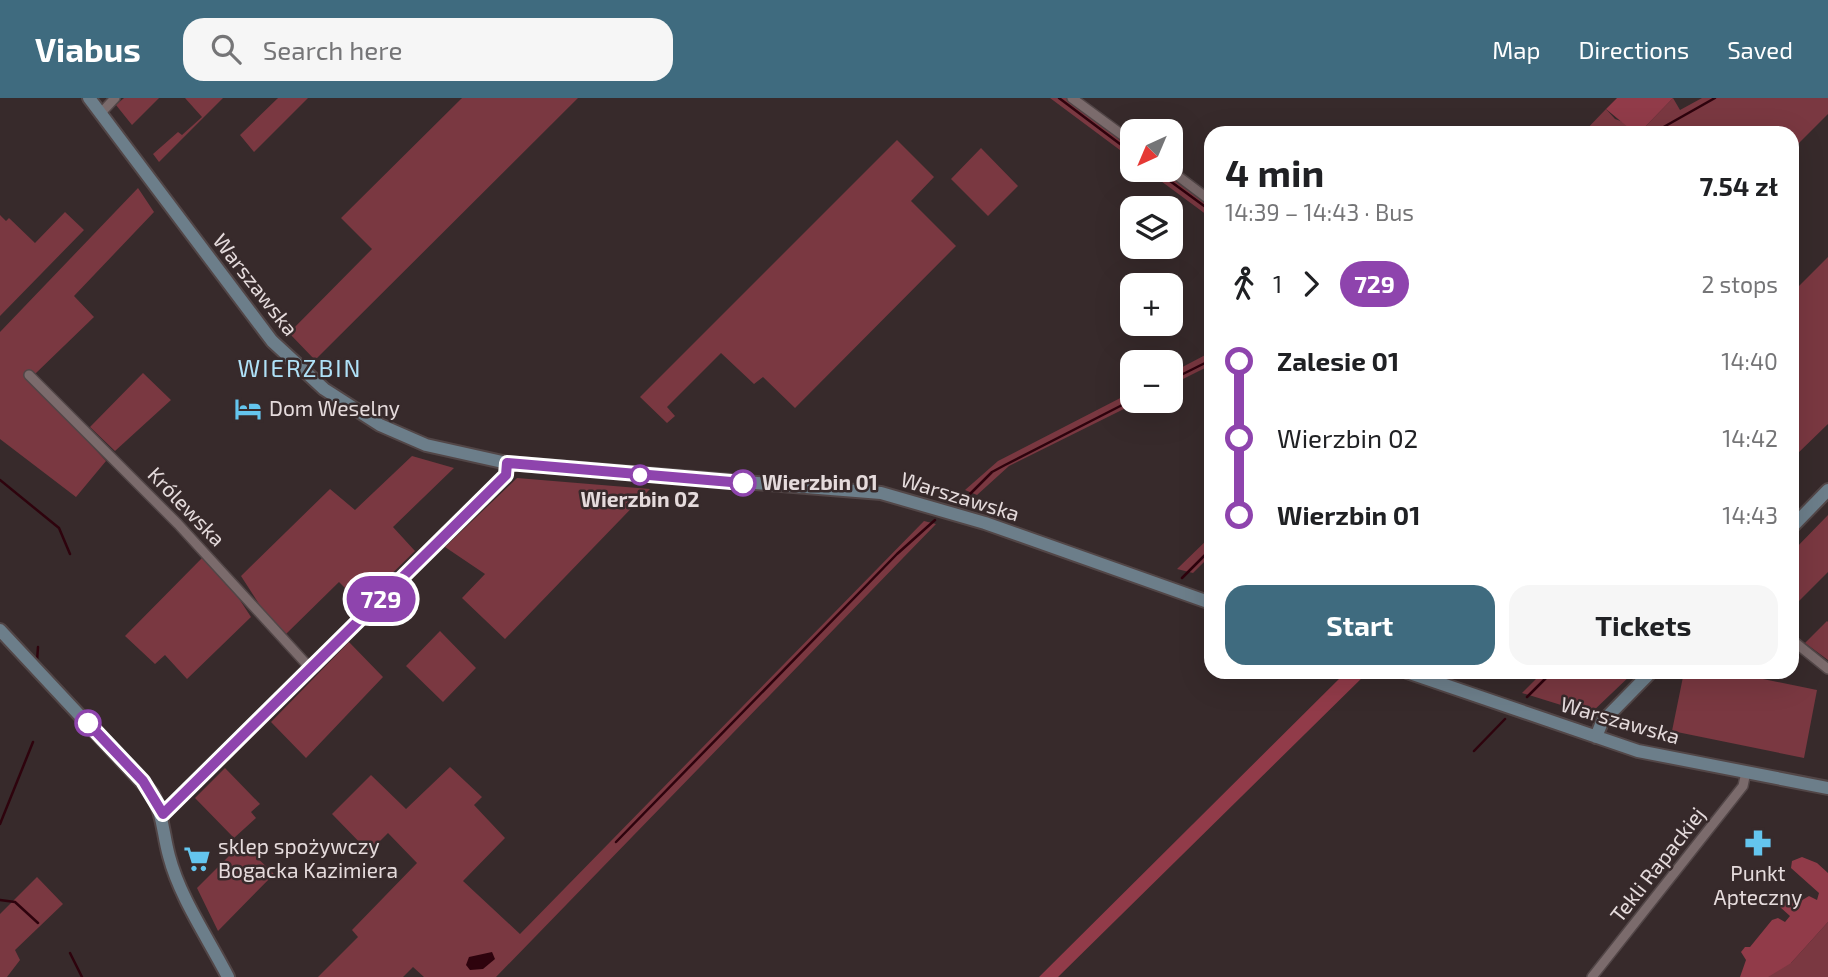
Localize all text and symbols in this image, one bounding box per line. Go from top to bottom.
search box [183,18,673,81]
text: Viabus [35,29,141,69]
icon: search [207,30,245,68]
text: Search here [263,34,402,65]
text: Map [1492,35,1540,64]
text: Directions [1578,35,1689,64]
text: Saved [1727,35,1793,64]
north arrow [1120,119,1183,182]
map controls [1120,119,1183,413]
text: 4 min [1225,149,1324,195]
text: 7.54 zł [1699,170,1778,201]
button: layers [1120,196,1183,259]
text: 14:39 – 14:43 · Bus [1225,198,1414,226]
street label: Warszawska [209,228,304,340]
icon: walk [1225,265,1263,303]
icon: forward [1292,265,1330,303]
text: 729 [1354,269,1395,298]
text: 1 [1273,270,1282,298]
text: 2 stops [1701,270,1778,298]
button: + [1120,273,1183,336]
text: Zalesie 01 [1277,345,1399,376]
text: 14:40 [1721,347,1778,375]
button: − [1120,350,1183,413]
district label: WIERZBIN [238,353,362,382]
hotel icon: Dom Weselny [233,394,263,424]
place label: Dom Weselny [269,395,400,420]
text: Wierzbin 02 [1277,422,1418,453]
text: 14:42 [1722,424,1778,452]
street label: Królewska [143,461,231,551]
marker: Wierzbin 02 [630,465,650,485]
street label: Warszawska [898,466,1023,525]
place label: Wierzbin 01 [762,469,878,494]
marker: Wierzbin 01 [730,470,756,496]
place label: Wierzbin 02 [580,486,700,511]
text: Wierzbin 01 [1277,499,1421,530]
text: 14:43 [1722,501,1778,529]
line badge: 729 [341,576,421,622]
text: 729 [361,584,401,613]
button: Start [1225,585,1495,665]
button: Tickets [1509,585,1778,665]
street label: Warszawska [1558,691,1683,748]
unlabelled marker [75,710,101,736]
street label: Tekli Rapackiej [1604,802,1710,927]
pharmacy icon: Punkt Apteczny [1743,828,1773,858]
place label: sklep spożywczy Bogacka Kazimiera [218,833,398,882]
supermarket icon: sklep spożywczy Bogacka Kazimiera [182,844,212,874]
place label: Punkt Apteczny [1714,860,1802,909]

